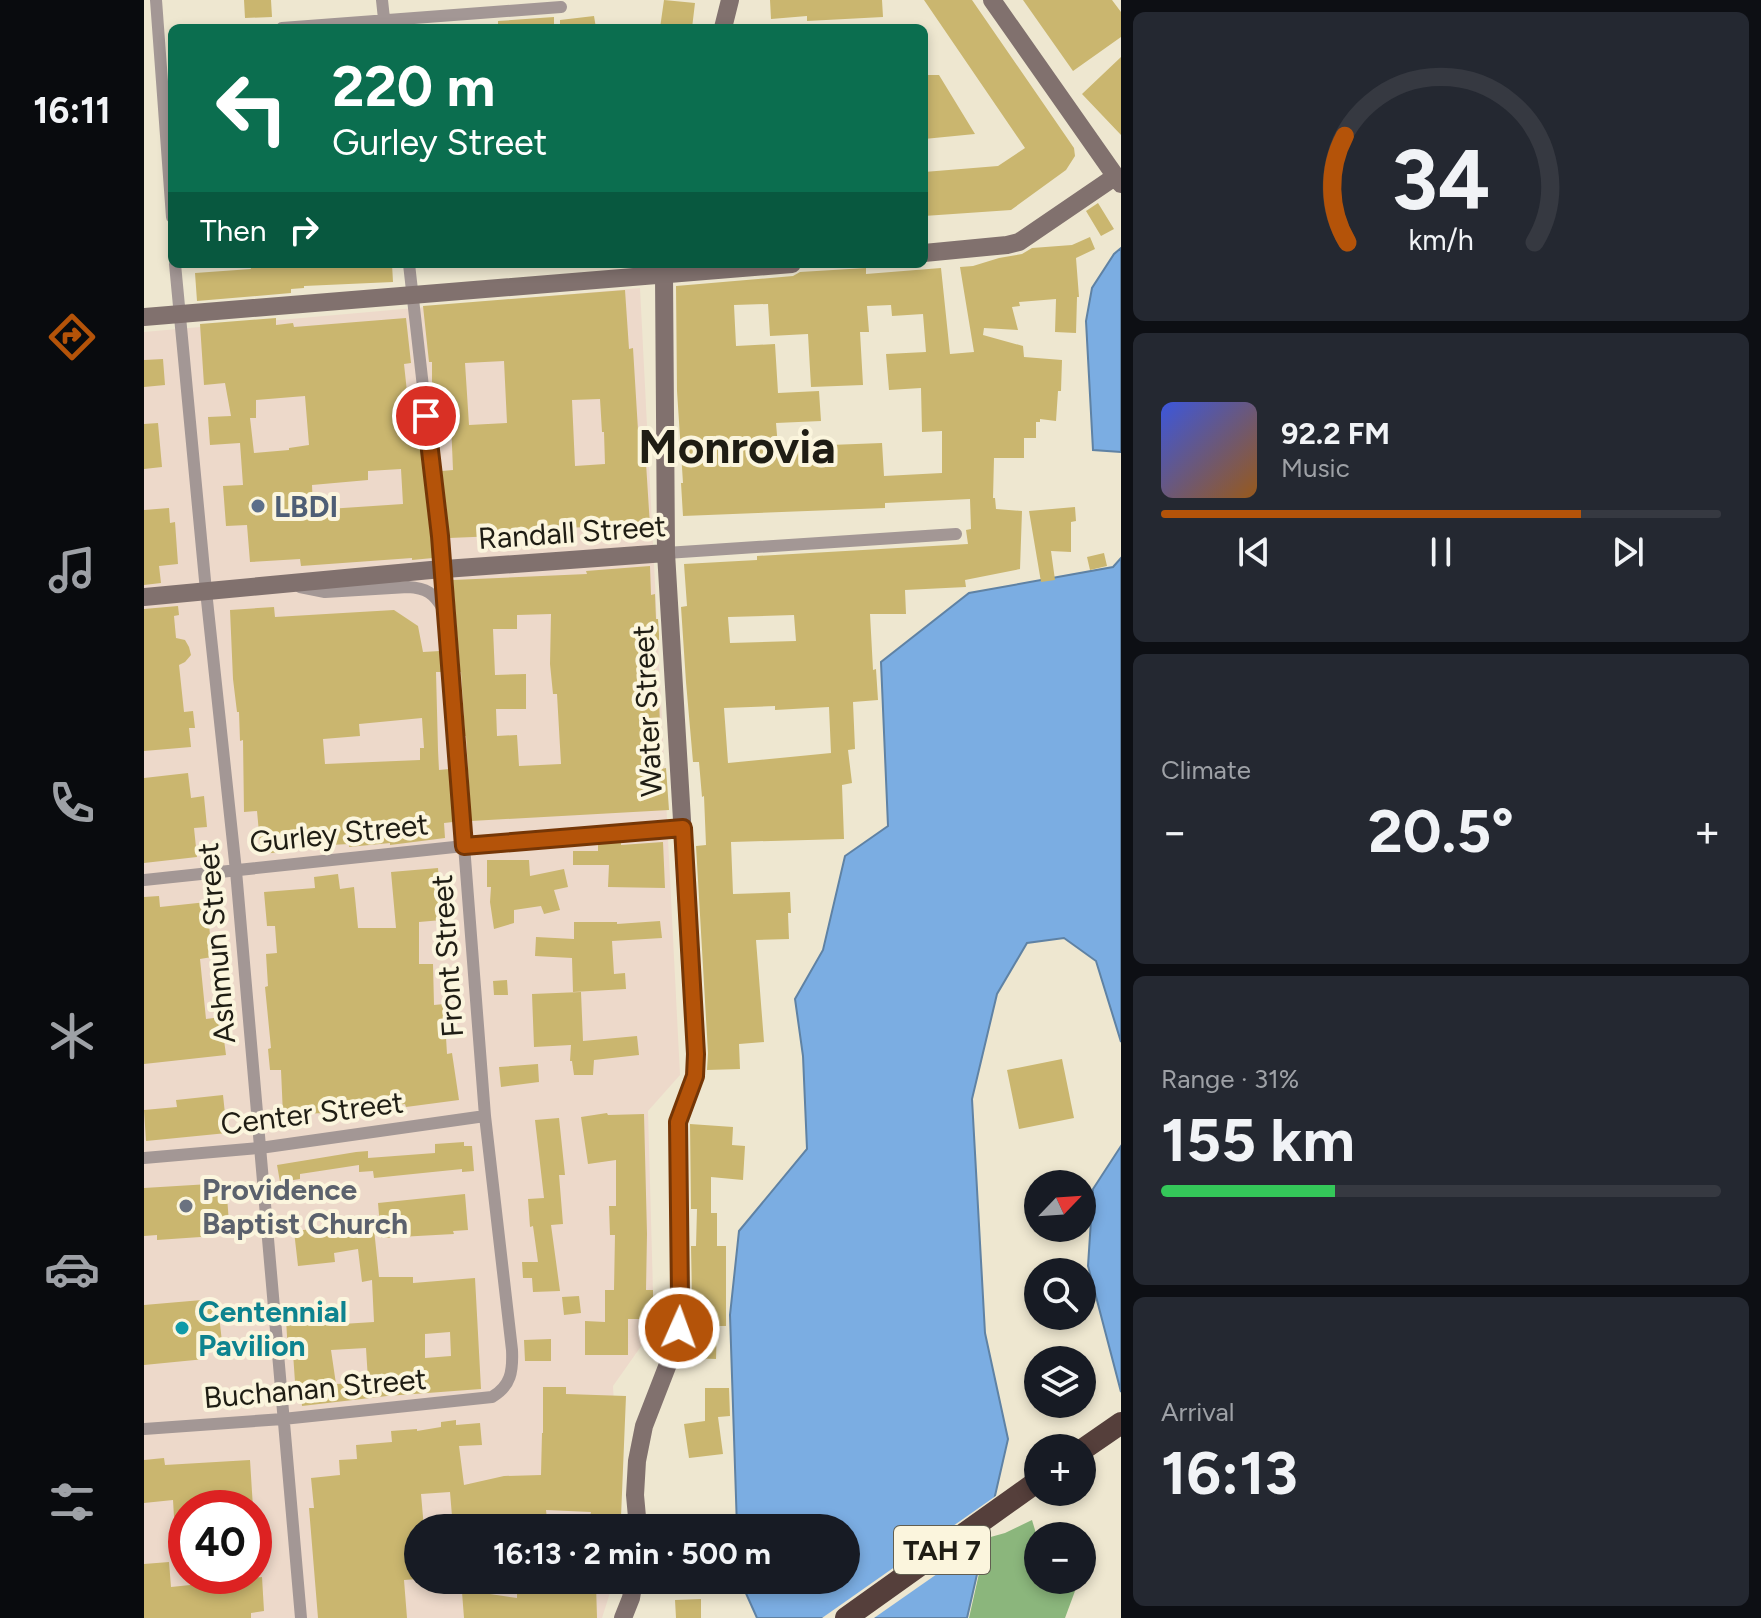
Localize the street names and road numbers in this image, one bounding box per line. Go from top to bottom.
street label: Randall Street [477,507,667,557]
street label: Water Street [624,624,670,798]
street label: Gurley Street [248,805,430,861]
street label: Ashmun Street [189,841,243,1045]
street label: Front Street [423,873,471,1039]
street label: Center Street [218,1083,406,1143]
street label: Buchanan Street [202,1360,428,1416]
road number: TAH 7 [894,1526,990,1574]

